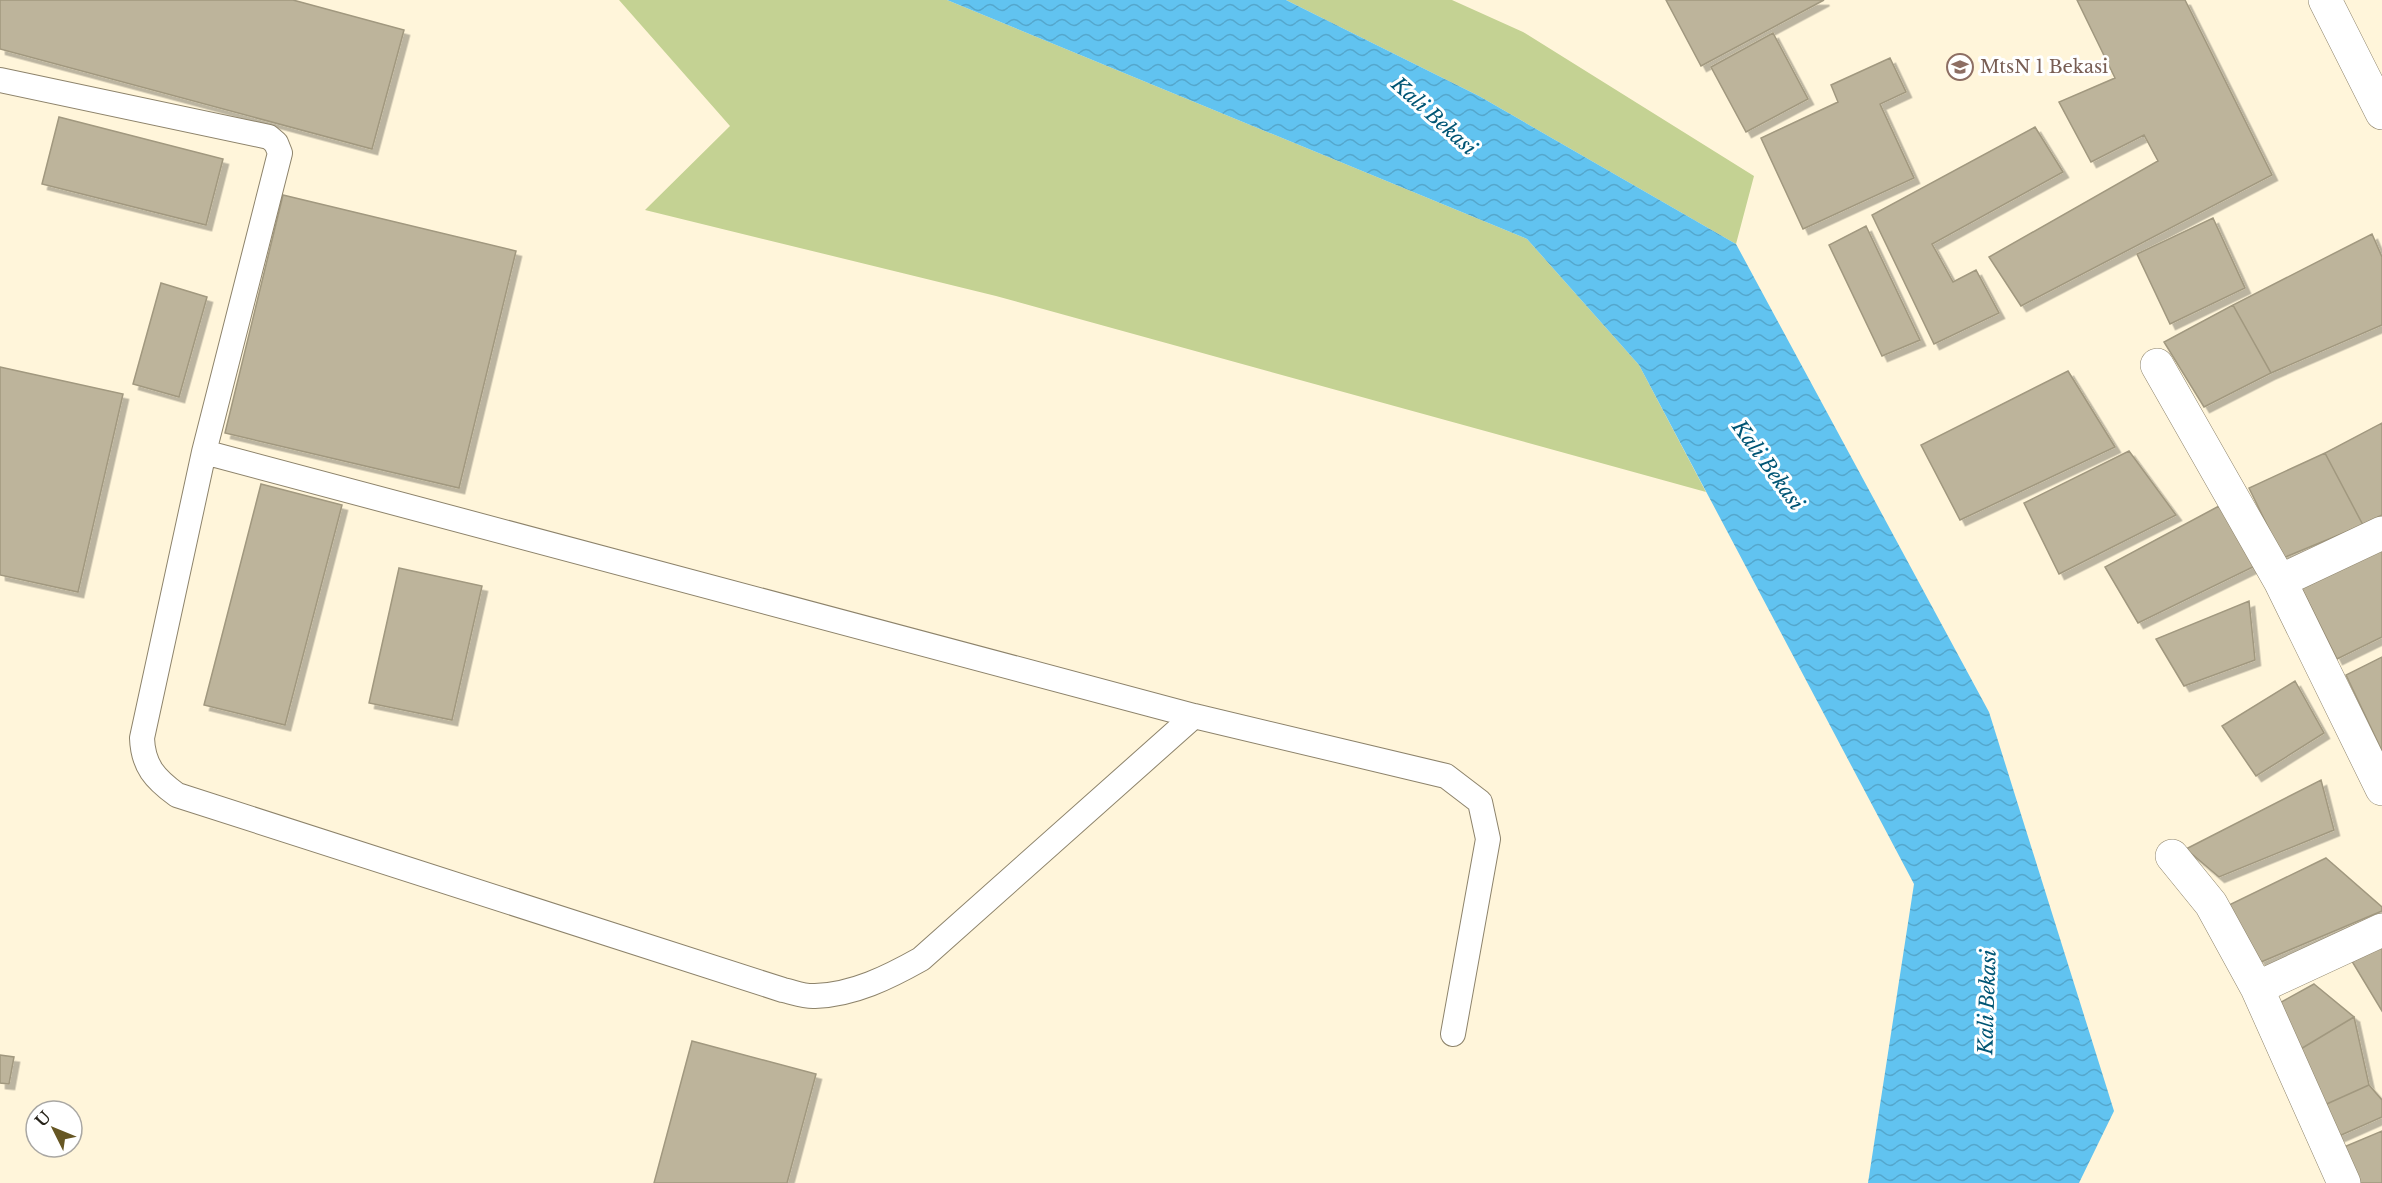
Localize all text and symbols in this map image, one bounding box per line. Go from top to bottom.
school or university icon: MtsN 1 Bekasi [1945,52,1975,82]
place label: MtsN 1 Bekasi [1980,56,2108,78]
water label: Kali Bekasi [1386,71,1481,160]
water label: Kali Bekasi [1727,414,1809,515]
water label: Kali Bekasi [1973,949,2001,1056]
north arrow [24,1099,84,1159]
text: U [31,1107,55,1131]

